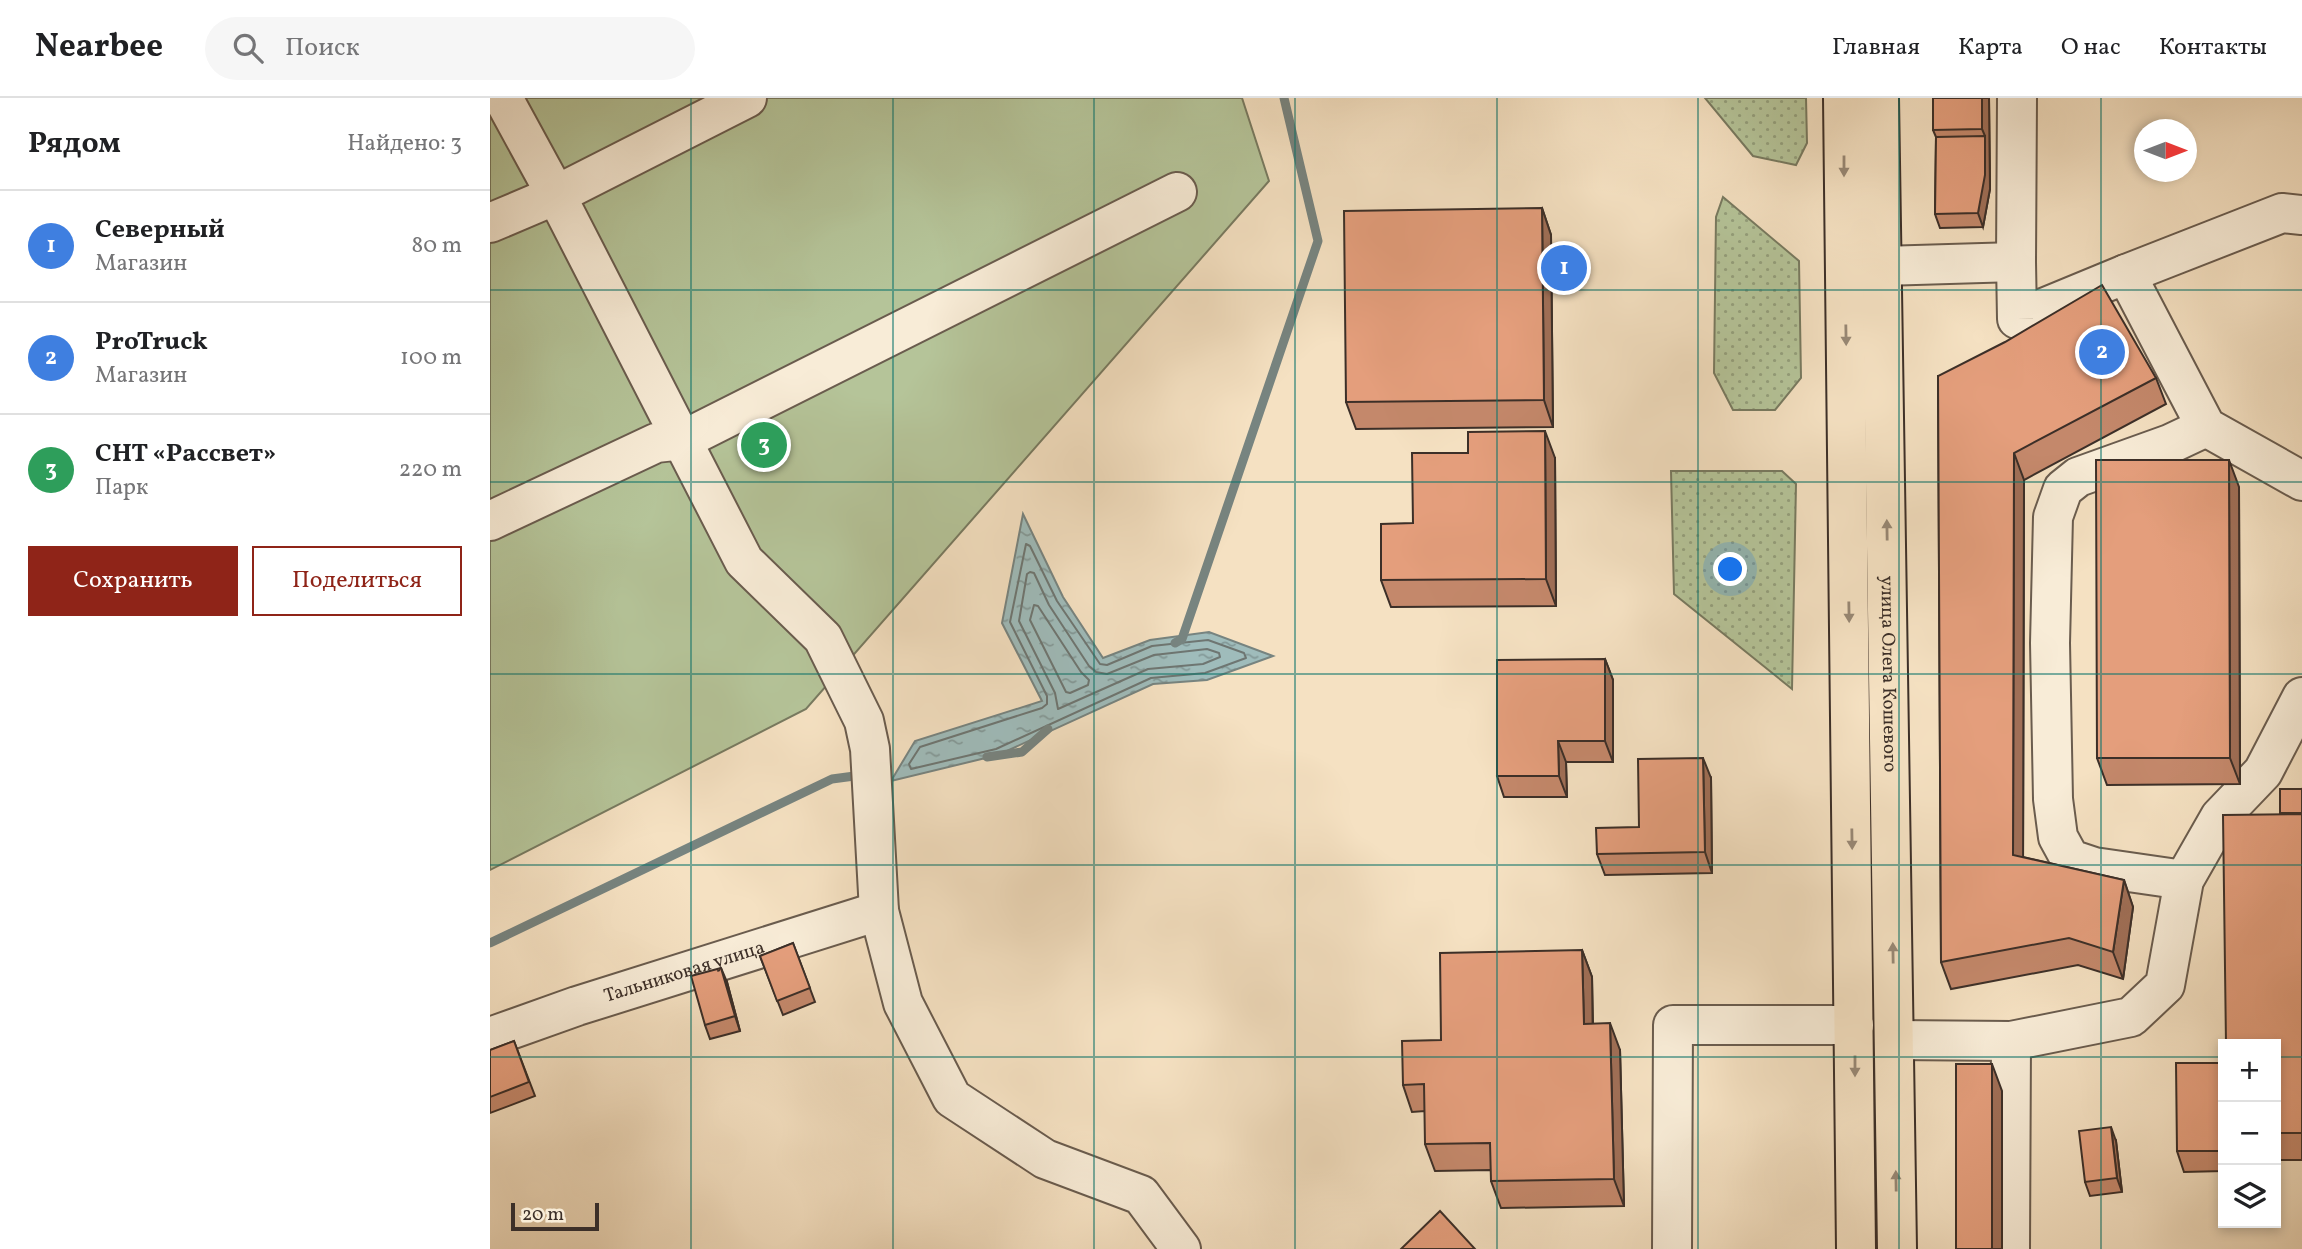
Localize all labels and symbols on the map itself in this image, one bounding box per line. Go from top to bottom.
north arrow [2134,119,2197,182]
one-way arrow [1838,155,1850,177]
pin: 1 [1541,242,1587,294]
one-way arrow [1840,324,1851,346]
pin: 2 [2079,326,2125,378]
pin: 3 [741,419,787,471]
one-way arrow [1881,519,1892,541]
your location [1713,552,1747,586]
street label: улица Олега Кошевого [1873,575,1903,772]
one-way arrow [1844,601,1855,623]
one-way arrow [1846,828,1858,850]
street label: Тальниковая улица [601,935,768,1010]
one-way arrow [1887,942,1899,964]
one-way arrow [1849,1056,1861,1078]
one-way arrow [1890,1170,1902,1192]
scale bar [511,1200,598,1232]

